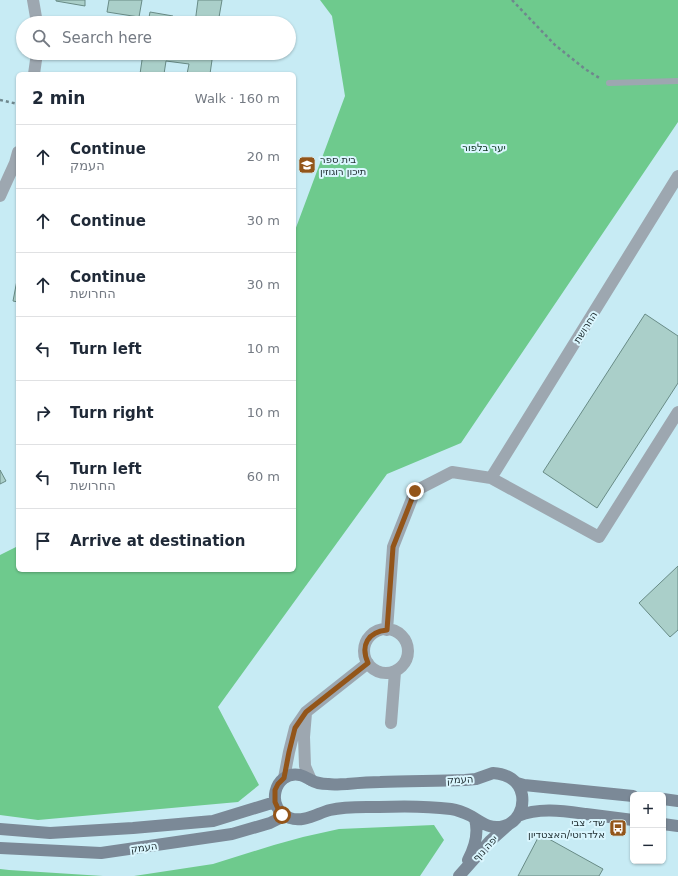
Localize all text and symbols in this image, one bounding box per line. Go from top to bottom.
search box [16,16,296,60]
icon: search [30,27,52,49]
text: Search here [62,29,152,47]
text: 2 min [32,88,85,108]
text: Walk · 160 m [195,91,280,106]
text: Continue [70,140,146,158]
park label: יער בלפור [462,142,506,153]
icon: ahead [32,146,54,168]
text: 20 m [247,149,280,164]
place label: בית ספר תיכון רוגוזין [320,154,366,177]
school or university icon: בית ספר תיכון רוגוזין [297,155,317,175]
text: העמק [70,158,105,173]
icon: ahead [32,210,54,232]
text: Continue [70,212,146,230]
text: 30 m [247,213,280,228]
text: Continue [70,268,146,286]
icon: ahead [32,274,54,296]
text: 30 m [247,277,280,292]
text: החרושת [70,286,116,301]
street label: החרושת [571,309,599,345]
icon: left [32,338,54,360]
text: Turn left [70,340,142,358]
text: 10 m [247,341,280,356]
icon: right [32,402,54,424]
text: Turn right [70,404,154,422]
text: 10 m [247,405,280,420]
text: Turn left [70,460,142,478]
icon: left [32,466,54,488]
text: 60 m [247,469,280,484]
text: החרושת [70,478,116,493]
route end [406,482,424,500]
icon: arrive [32,530,54,552]
text: Arrive at destination [70,532,245,550]
street label: העמק [446,773,474,786]
map controls [630,792,666,864]
button: + [630,792,666,828]
route start [273,806,291,824]
place label: שד׳ צבי אלדרוטי/האצטדיון [528,817,605,840]
bus stop icon: שד׳ צבי אלדרוטי/האצטדיון [608,818,628,838]
button: − [630,828,666,864]
street label: יפה נוף [471,833,500,864]
street label: העמק [130,840,158,855]

